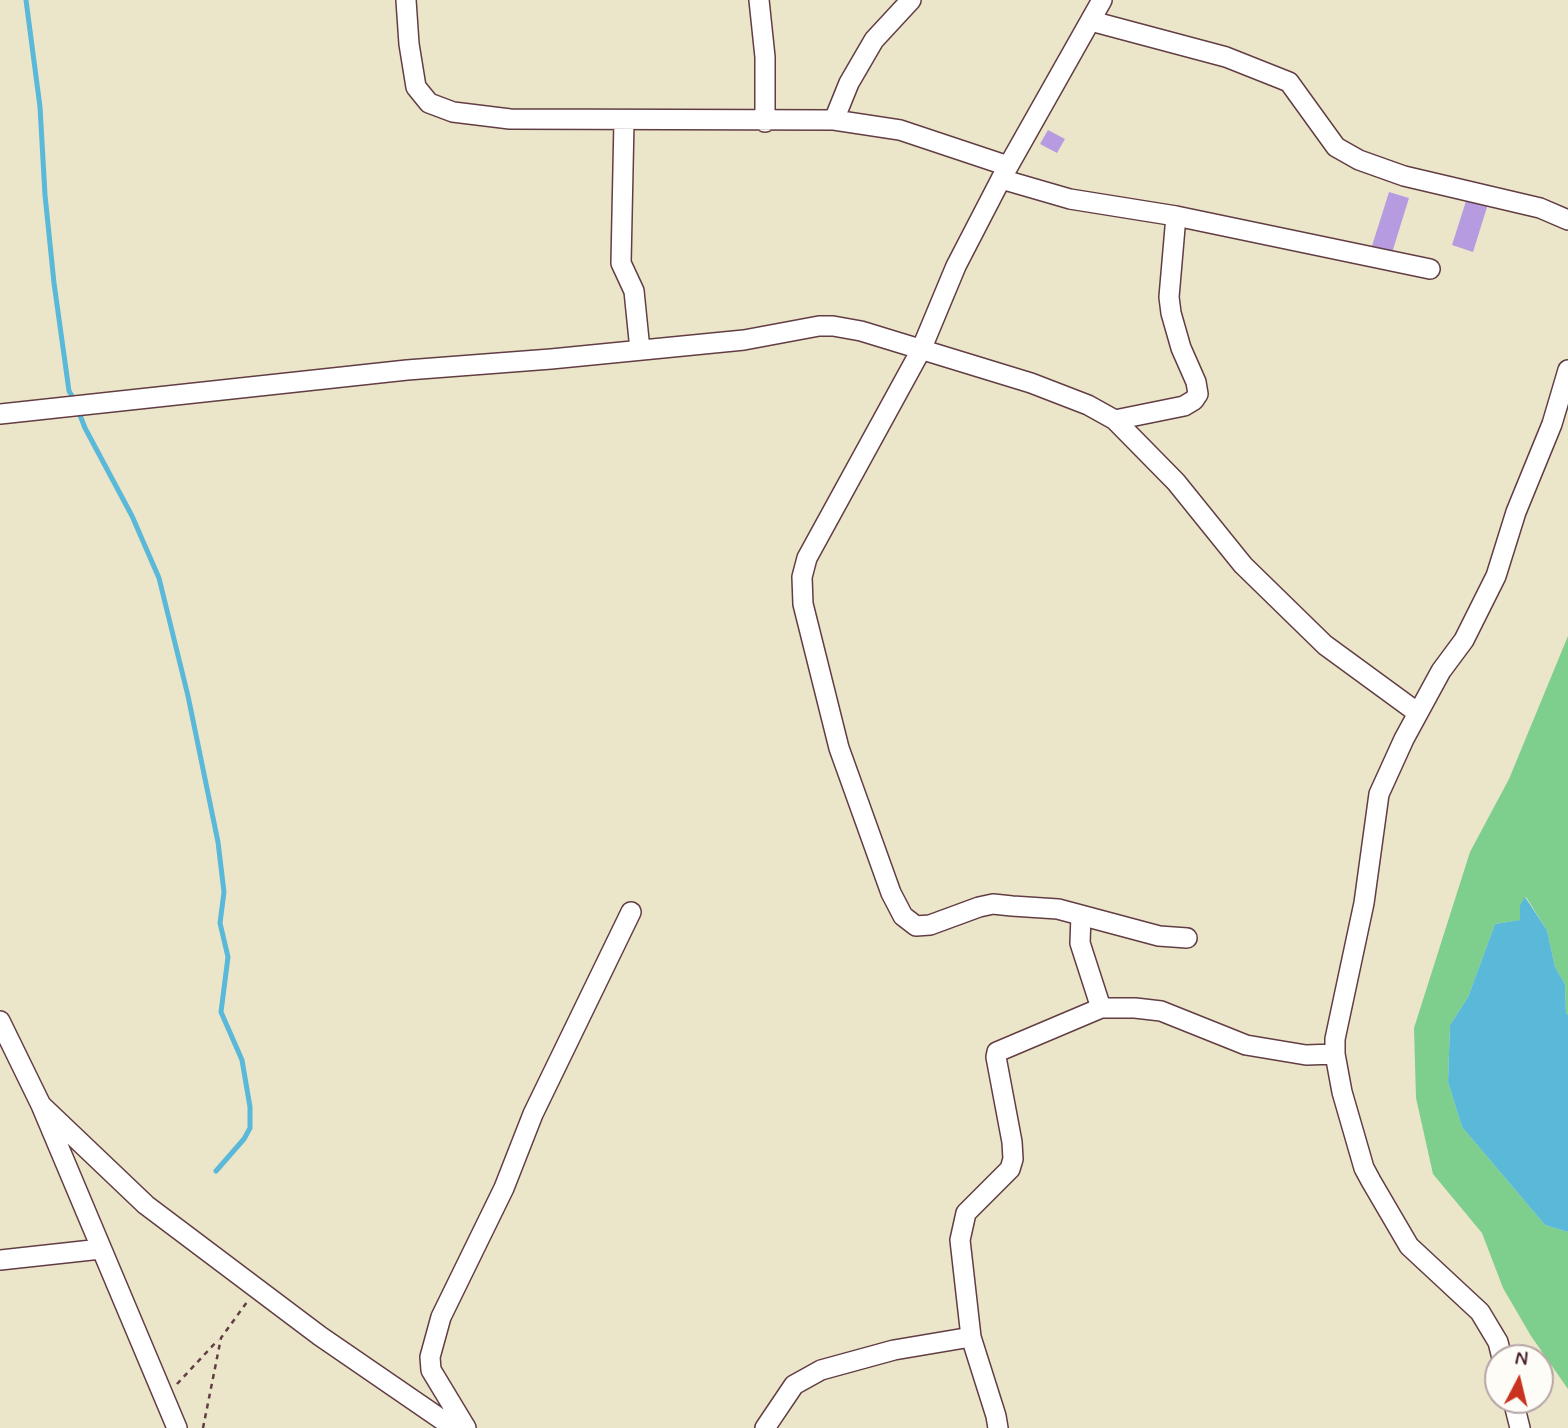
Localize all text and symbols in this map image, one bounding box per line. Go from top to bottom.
north arrow [1484,1344,1554,1414]
text: N [1514,1346,1529,1373]

